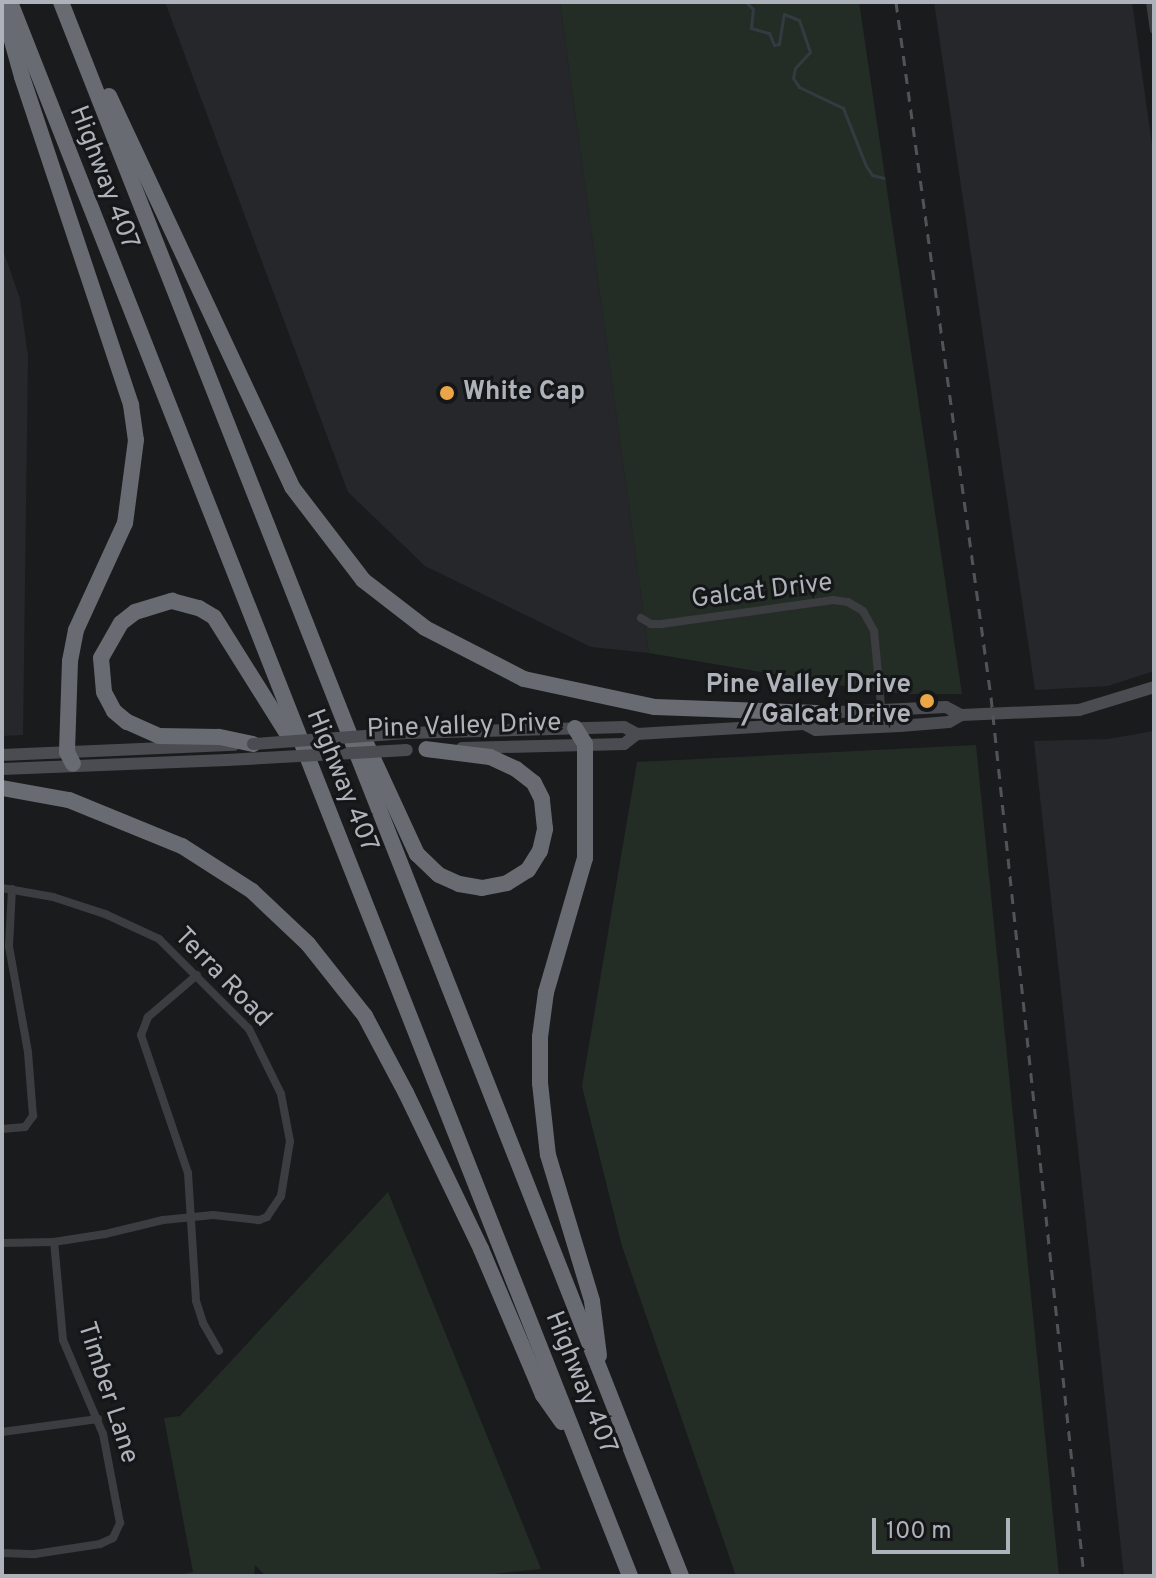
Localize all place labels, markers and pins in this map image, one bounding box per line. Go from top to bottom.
place label: White Cap [463,377,585,409]
marker: White Cap [438,384,456,402]
place label: Pine Valley Drive / Galcat Drive [705,670,911,732]
marker: Pine Valley Drive / Galcat Drive [918,692,936,710]

